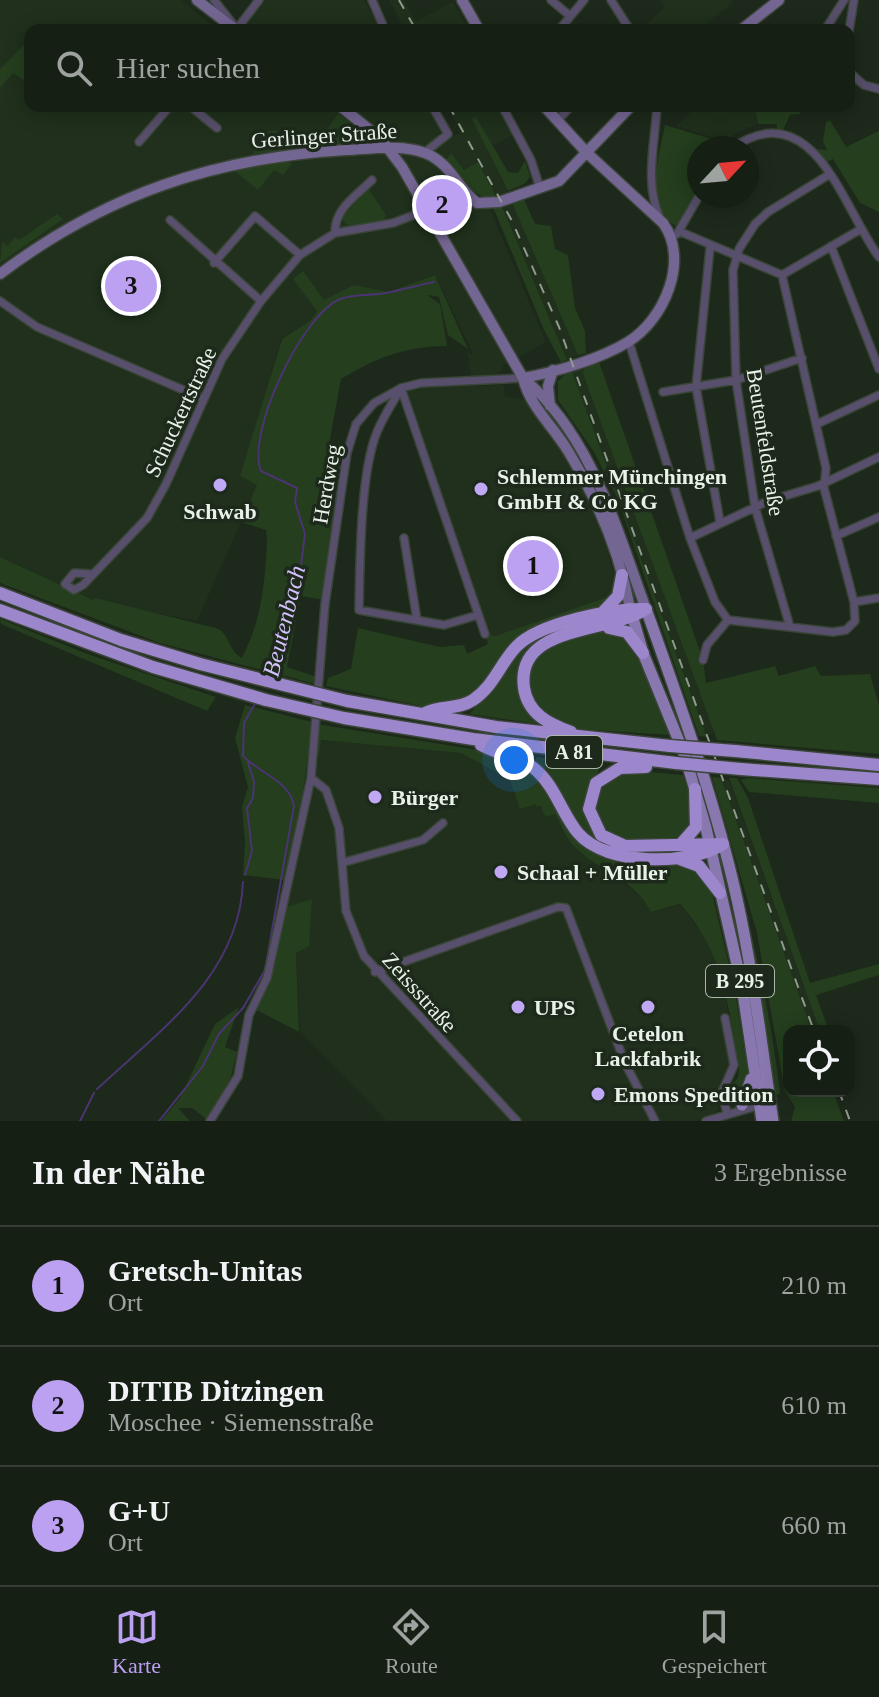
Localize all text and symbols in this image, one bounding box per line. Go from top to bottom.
search box [24,24,855,112]
icon: search [52,46,96,90]
text: Hier suchen [116,51,260,84]
street label: Gerlinger Straße [250,118,398,153]
north arrow [687,136,759,208]
pin: 2 [416,175,468,235]
pin: 3 [105,256,157,316]
street label: Schuckertstraße [139,343,221,481]
street label: Beutenfeldstraße [742,367,790,518]
street label: Herdweg [307,442,346,526]
place label: Schlemmer Münchingen GmbH & Co KG [497,464,727,514]
marker: Schwab [211,476,229,494]
marker: Schlemmer Münchingen GmbH & Co KG [472,480,490,498]
place label: Schwab [183,499,257,524]
pin: 1 [507,536,559,596]
water label: Beutenbach [258,563,310,679]
road number: A 81 [546,736,602,768]
your location [494,740,534,780]
place label: Bürger [391,785,458,810]
marker: Bürger [366,788,384,806]
place label: Schaal + Müller [517,860,668,885]
marker: Schaal + Müller [492,863,510,881]
street label: Zeissstraße [377,947,462,1037]
road number: B 295 [706,965,774,997]
place label: UPS [534,995,576,1020]
marker: UPS [509,998,527,1016]
marker: Cetelon Lackfabrik [639,998,657,1016]
place label: Cetelon Lackfabrik [595,1021,702,1071]
map controls [783,1025,855,1097]
button: locate [783,1025,855,1097]
place label: Emons Spedition [614,1082,774,1107]
marker: Emons Spedition [589,1085,607,1103]
text: In der Nähe [32,1154,205,1191]
text: 3 Ergebnisse [714,1158,847,1187]
text: Gretsch-Unitas [108,1254,302,1287]
text: 1 [52,1271,65,1300]
text: 210 m [781,1271,847,1300]
text: Ort [108,1288,143,1317]
text: DITIB Ditzingen [108,1374,324,1407]
text: 2 [52,1391,65,1420]
text: 610 m [781,1391,847,1420]
text: Moschee · Siemensstraße [108,1408,374,1437]
text: G+U [108,1494,170,1527]
text: 3 [52,1511,65,1540]
text: 660 m [781,1511,847,1540]
text: Ort [108,1528,143,1557]
tab: Karte [112,1605,161,1679]
tab: Route [385,1605,438,1679]
tab: Gespeichert [662,1605,767,1679]

